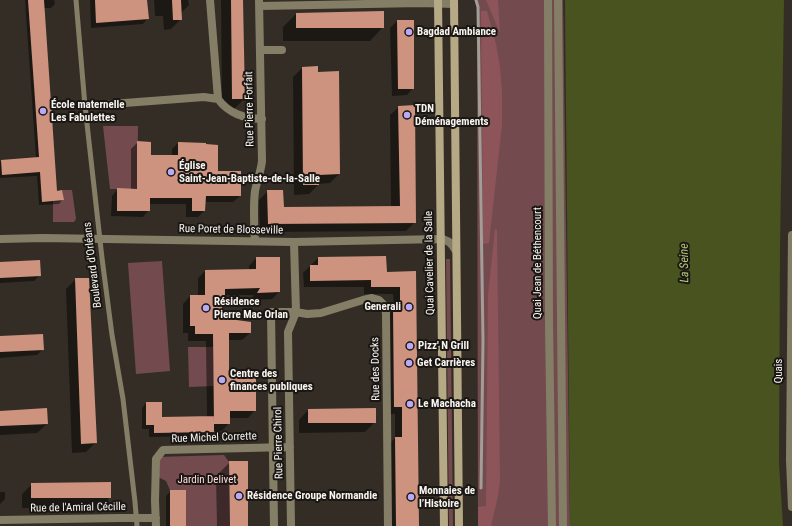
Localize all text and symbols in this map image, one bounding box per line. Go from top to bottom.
place label: Bagdad Ambiance [417,25,496,39]
marker: Bagdad Ambiance [404,27,414,37]
street label: Rue Pierre Forfait [243,71,257,147]
place label: École maternelle Les Fabulettes [51,98,125,124]
place label: TDN Déménagements [415,102,489,128]
marker: École maternelle Les Fabulettes [38,106,48,116]
marker: TDN Déménagements [402,110,412,120]
place label: Église Saint-Jean-Baptiste-de-la-Salle [179,159,320,185]
marker: Église Saint-Jean-Baptiste-de-la-Salle [166,167,176,177]
street label: Quai Jean de Béthencourt [531,207,545,319]
street label: Quai Cavelier de la Salle [422,211,438,315]
street label: Boulevard d'Orléans [81,221,105,309]
street label: Rue Poret de Blosseville [179,222,283,238]
water label: La Seine [677,243,693,283]
place label: Résidence Pierre Mac Orlan [214,295,288,321]
place label: Generali [364,300,401,314]
marker: Generali [404,302,414,312]
marker: Résidence Pierre Mac Orlan [201,303,211,313]
street label: Rue des Docks [369,337,383,401]
place label: Pizz' N Grill [418,339,469,353]
marker: Pizz' N Grill [405,341,415,351]
place label: Get Carrières [417,356,475,370]
marker: Get Carrières [404,358,414,368]
street label: Quais [772,359,786,383]
place label: Centre des finances publiques [230,367,313,393]
marker: Centre des finances publiques [217,375,227,385]
place label: Le Machacha [418,397,476,411]
marker: Le Machacha [405,399,415,409]
street label: Rue Pierre Chirol [272,407,286,479]
street label: Rue Michel Corrette [171,430,257,446]
park label: Jardin Delivet [177,473,237,487]
place label: Monnaies de l’Histoire [419,484,475,510]
place label: Résidence Groupe Normandie [247,489,377,503]
marker: Résidence Groupe Normandie [234,491,244,501]
marker: Monnaies de l’Histoire [406,492,416,502]
street label: Rue de l'Amiral Cécille [30,501,126,515]

